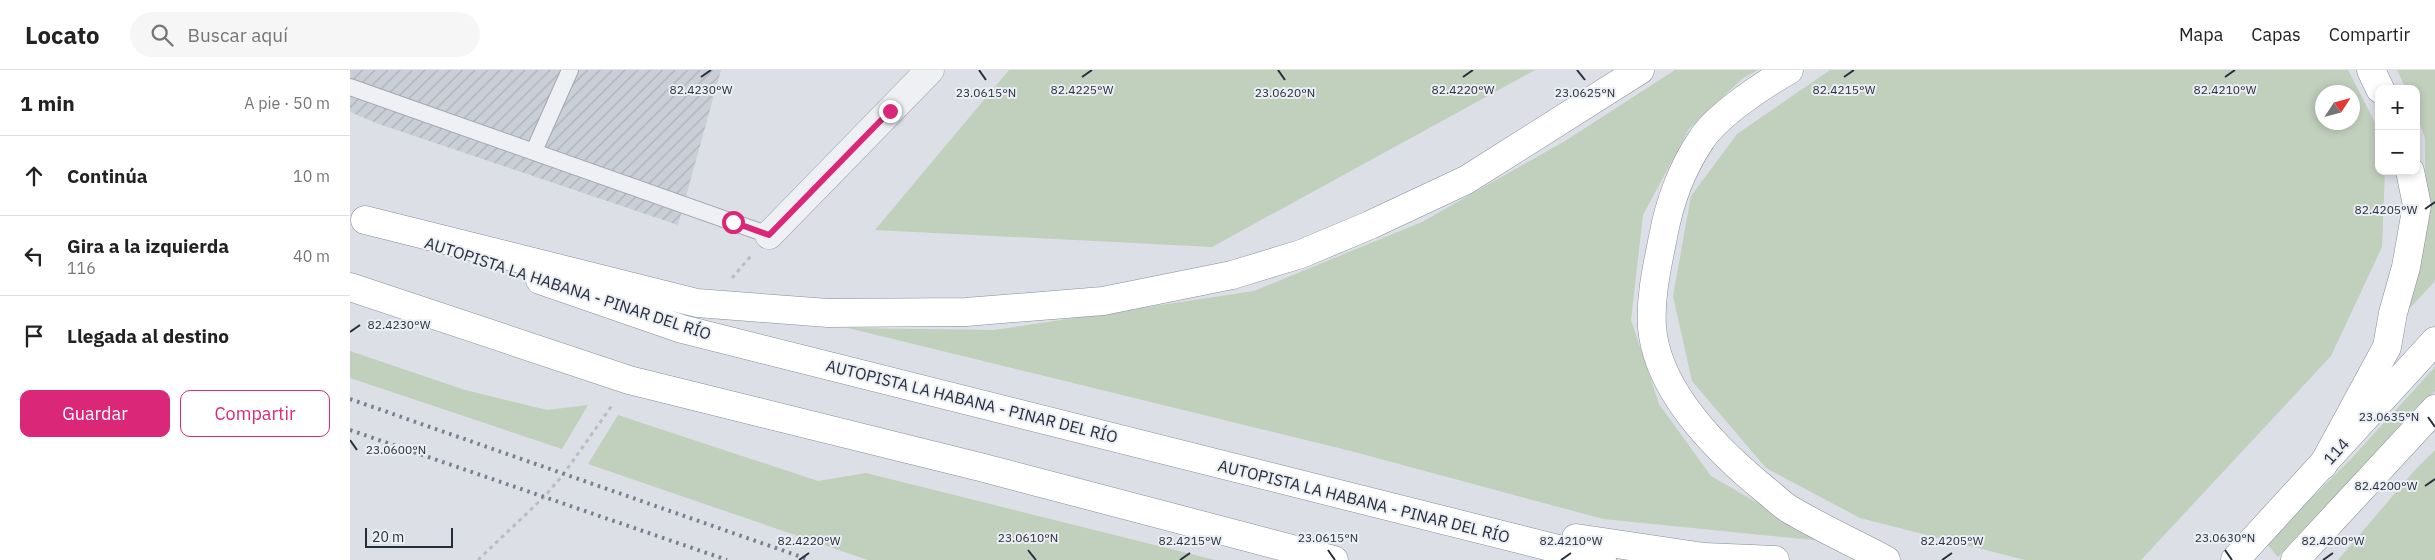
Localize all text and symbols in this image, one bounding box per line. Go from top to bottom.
search box [130,12,480,57]
text: Locato [25,19,100,51]
icon: search [148,21,176,49]
text: Buscar aquí [188,23,288,47]
text: Mapa [2179,23,2223,46]
text: Capas [2251,23,2301,46]
text: Compartir [2329,23,2410,46]
text: 82.4230°W [670,82,733,97]
text: 82.4225°W [1051,82,1114,97]
text: 82.4220°W [1432,82,1495,97]
text: 82.4215°W [1813,82,1876,97]
text: 82.4210°W [2194,82,2257,97]
text: 23.0615°N [956,85,1016,100]
text: 23.0620°N [1255,85,1315,100]
text: 23.0625°N [1555,85,1615,100]
north arrow [2315,85,2360,130]
map controls [2375,85,2420,175]
button: + [2375,85,2420,130]
text: 1 min [20,89,75,117]
text: A pie · 50 m [244,93,330,113]
route end [879,100,902,123]
button: − [2375,130,2420,175]
icon: ahead [20,162,48,190]
text: Continúa [67,164,148,188]
text: 10 m [293,166,330,186]
text: 82.4205°W [2355,202,2418,217]
route start [722,211,745,234]
street label: AUTOPISTA LA HABANA - PINAR DEL RÍO [422,231,714,344]
text: Gira a la izquierda [67,234,229,258]
icon: left [20,242,48,270]
text: 40 m [293,246,330,266]
text: 116 [67,258,96,278]
text: 82.4230°W [368,317,431,332]
icon: arrive [20,322,48,350]
text: Llegada al destino [67,324,229,348]
street label: AUTOPISTA LA HABANA - PINAR DEL RÍO [824,354,1120,447]
button: Guardar [20,390,170,437]
button: Compartir [180,390,330,437]
text: 23.0635°N [2359,409,2419,424]
street label: 114 [2319,434,2353,468]
text: 23.0600°N [366,442,426,457]
street label: AUTOPISTA LA HABANA - PINAR DEL RÍO [1216,454,1512,547]
text: 82.4200°W [2355,478,2418,493]
scale bar [365,525,452,548]
text: 20 m [372,528,404,546]
text: 23.0610°N [998,530,1058,545]
text: 23.0615°N [1298,530,1358,545]
text: 23.0630°N [2195,530,2255,545]
text: 82.4220°W [778,533,841,548]
text: 82.4215°W [1159,533,1222,548]
text: 82.4210°W [1540,533,1603,548]
text: 82.4205°W [1921,533,1984,548]
text: 82.4200°W [2302,533,2365,548]

